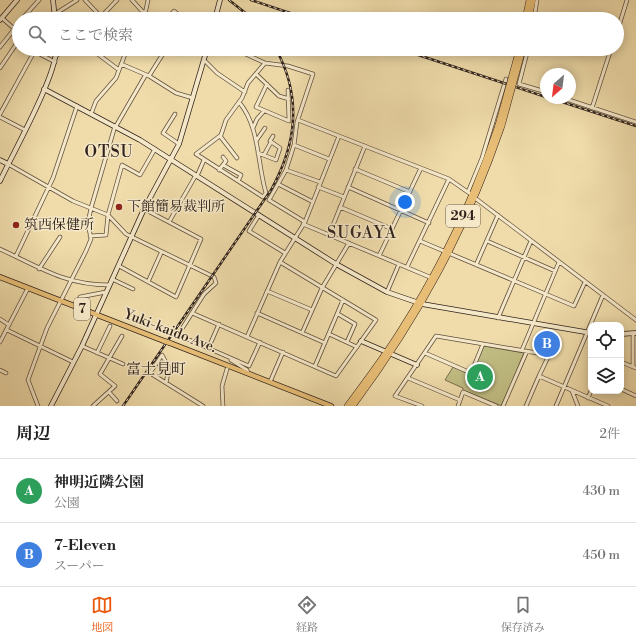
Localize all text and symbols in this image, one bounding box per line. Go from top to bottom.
search box [12,12,624,56]
icon: search [26,23,48,45]
text: ここで検索 [58,26,133,45]
north arrow [540,68,576,104]
district label: OTSU [85,142,133,162]
your location [395,192,415,212]
place label: 下館簡易裁判所 [127,198,225,216]
marker: 下館簡易裁判所 [114,202,124,212]
road number: 294 [446,205,480,227]
place label: 筑西保健所 [24,216,94,234]
marker: 筑西保健所 [11,220,21,230]
district label: SUGAYA [327,223,397,243]
road number: 7 [74,298,90,320]
street label: Yuki-kaido Ave. [120,305,219,357]
map controls [588,322,624,394]
button: locate [588,322,624,358]
pin: B [534,329,560,359]
button: layers [588,358,624,394]
district label: 富士見町 [126,360,186,379]
pin: A [467,362,493,392]
text: 周辺 [16,423,50,445]
text: 2件 [600,426,620,442]
text: 神明近隣公園 [54,473,144,492]
text: A [24,483,34,499]
text: 430 m [582,483,620,499]
text: 公園 [54,495,80,511]
text: 7-Eleven [54,536,116,555]
text: B [24,547,34,563]
text: 450 m [582,547,620,563]
text: スーパー [54,558,105,574]
tab: 地図 [91,594,113,635]
tab: 経路 [296,594,318,635]
tab: 保存済み [501,594,545,635]

